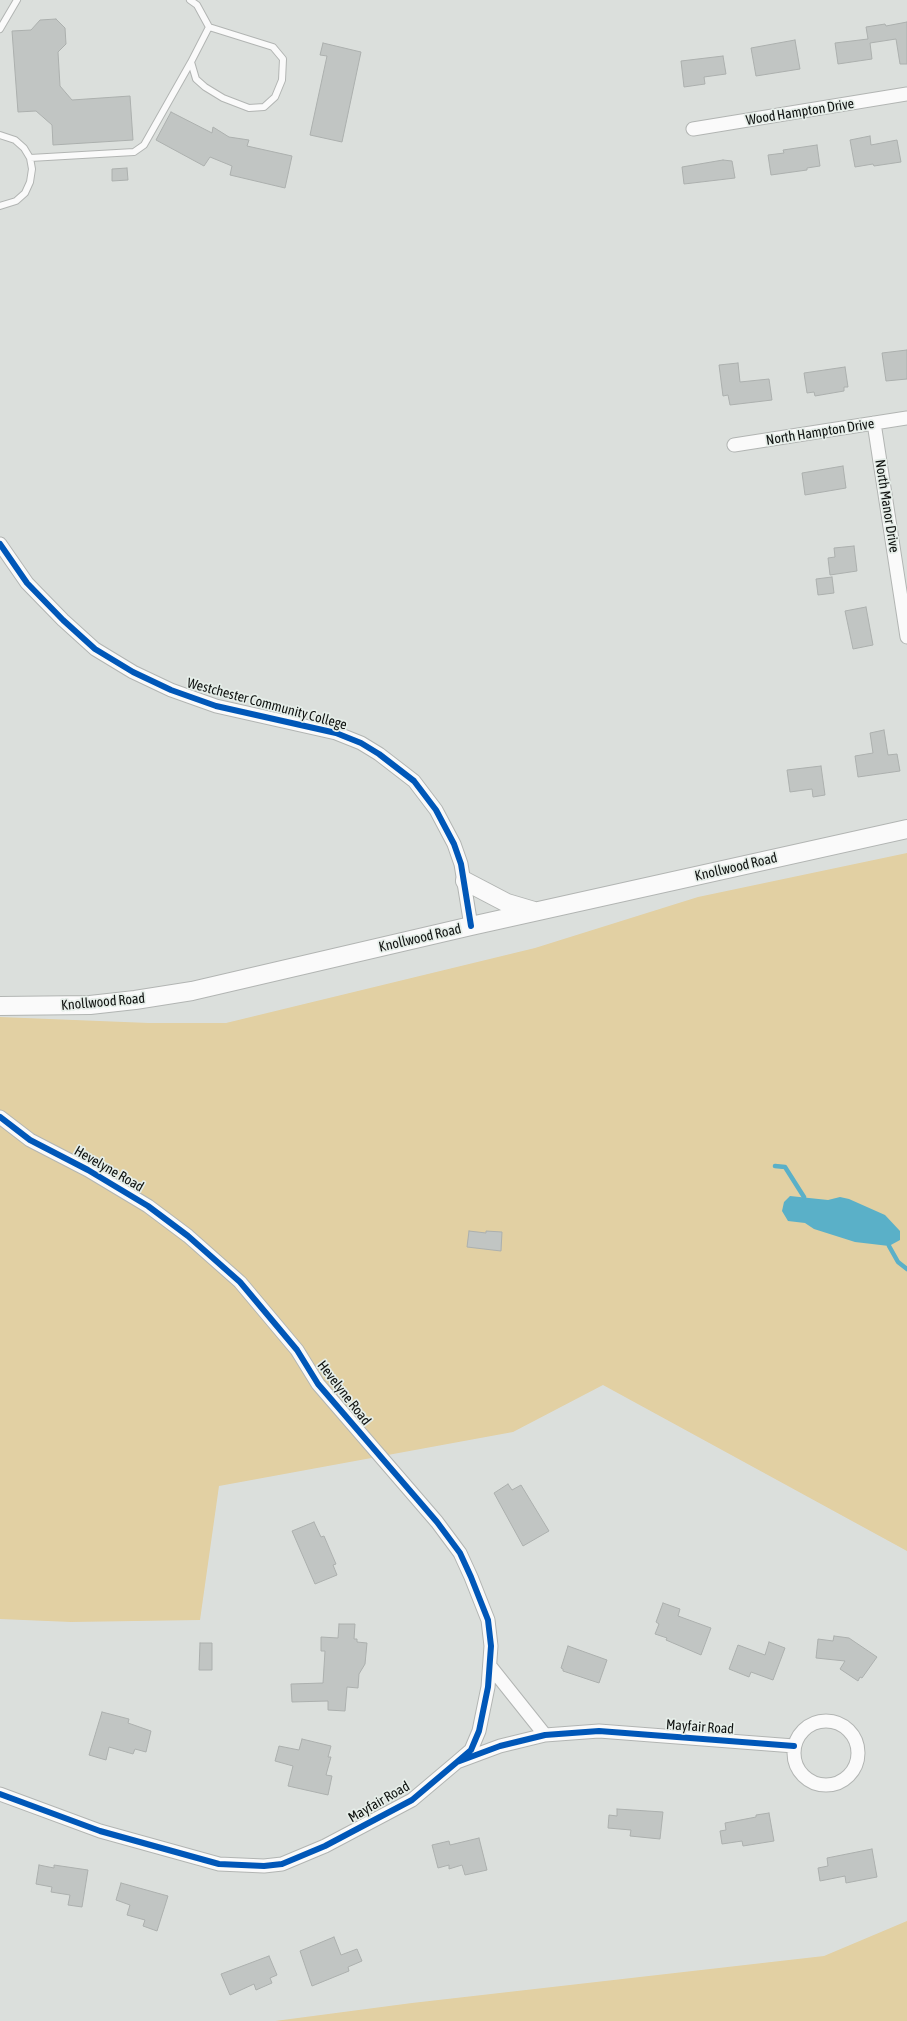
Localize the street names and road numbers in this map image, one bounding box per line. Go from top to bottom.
street label: Wood Hampton Drive [745,95,855,129]
street label: North Hampton Drive [765,415,875,449]
street label: North Manor Drive [871,458,903,554]
street label: Westchester Community College [185,675,349,733]
street label: Knollwood Road [693,849,779,885]
street label: Knollwood Road [377,920,463,956]
street label: Knollwood Road [60,990,146,1014]
street label: Hevelyne Road [71,1142,147,1196]
street label: Hevelyne Road [314,1357,374,1429]
street label: Mayfair Road [665,1716,735,1738]
street label: Mayfair Road [345,1778,413,1826]

